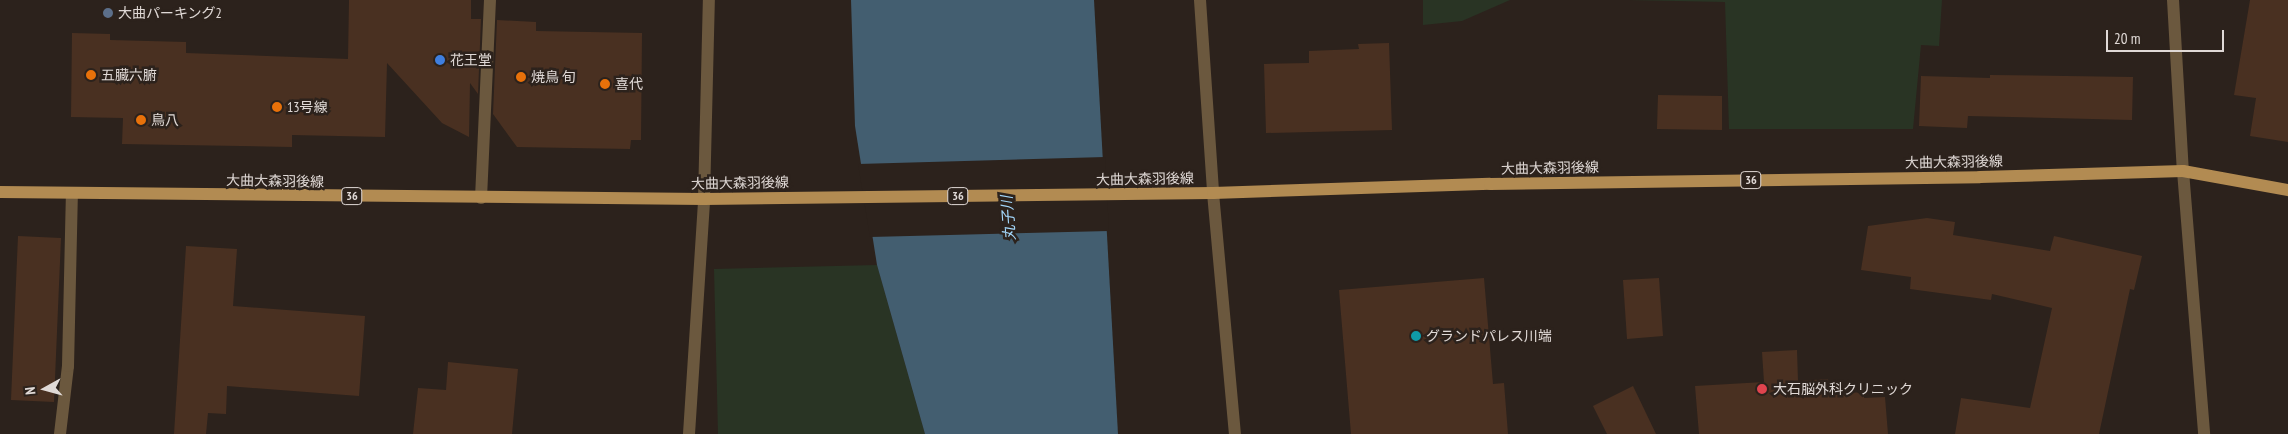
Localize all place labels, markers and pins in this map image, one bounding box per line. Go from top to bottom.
place label: 大曲パーキング2 [118,5,222,21]
marker: 大曲パーキング2 [102,7,114,19]
place label: 花王堂 [450,52,492,68]
marker: 花王堂 [434,54,446,66]
place label: 五臓六腑 [101,67,157,83]
marker: 五臓六腑 [85,69,97,81]
place label: 焼鳥 旬 [531,69,576,85]
marker: 焼鳥 旬 [515,71,527,83]
place label: 喜代 [615,76,643,92]
marker: 喜代 [599,78,611,90]
place label: 13号線 [287,99,328,115]
marker: 13号線 [271,101,283,113]
place label: 鳥八 [151,112,179,128]
marker: 鳥八 [135,114,147,126]
place label: グランドパレス川端 [1426,328,1552,344]
marker: グランドパレス川端 [1410,330,1422,342]
place label: 大石脳外科クリニック [1773,381,1913,397]
marker: 大石脳外科クリニック [1755,382,1769,396]

